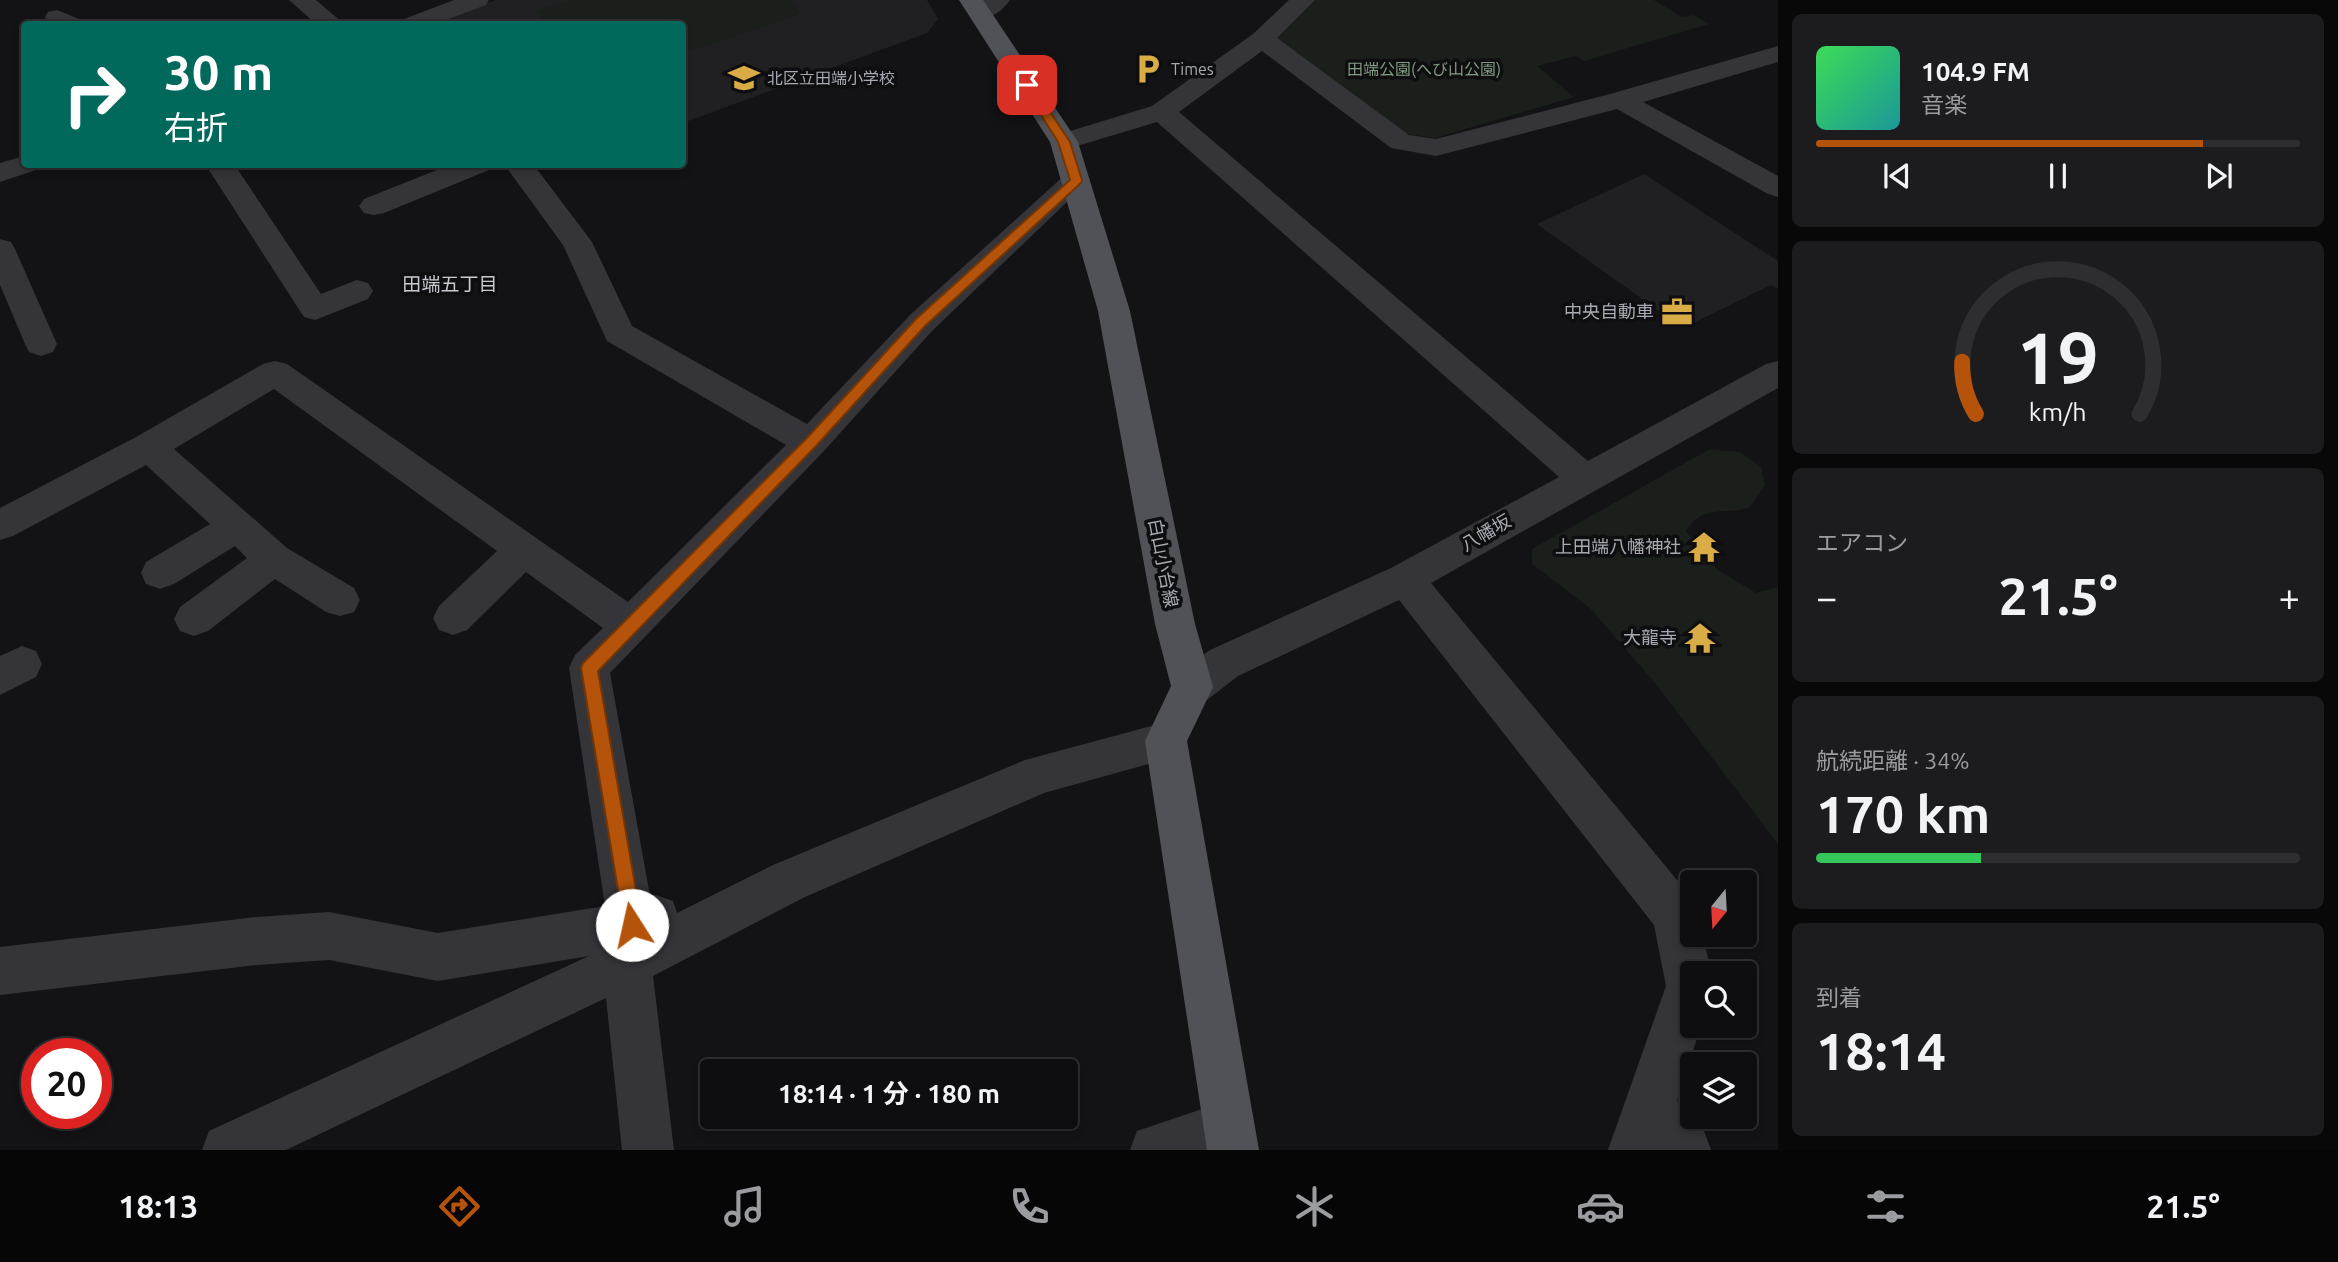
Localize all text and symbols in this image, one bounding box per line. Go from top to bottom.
text: 30 m [164,44,273,99]
icon: right [49,49,140,140]
parking icon: Times [1131,52,1165,86]
pin [997,55,1057,115]
text: 104.9 FM [1921,57,2030,86]
place label: Times [1171,60,1214,78]
park label: 田端公園(へび山公園) [1347,60,1501,79]
school or university icon: 北区立田端小学校 [727,61,761,95]
icon: arrive [1008,66,1046,104]
place label: 北区立田端小学校 [767,69,895,87]
text: 音楽 [1921,92,1967,117]
text: 右折 [164,109,228,145]
icon: previous [1878,157,1916,195]
icon: pause [2039,157,2077,195]
icon: next [2200,157,2238,195]
district label: 田端五丁目 [402,273,498,295]
office icon: 中央自動車 [1660,295,1694,329]
place label: 中央自動車 [1564,301,1654,321]
text: 19 [2017,316,2099,398]
text: km/h [2029,398,2087,426]
street label: 八幡坂 [1457,510,1514,554]
street label: 白山小台線 [1146,517,1182,609]
temple icon: 上田端八幡神社 [1687,530,1721,564]
text: エアコン [1816,530,1908,555]
place label: 上田端八幡神社 [1555,536,1681,556]
text: 21.5° [1998,567,2118,625]
text: − [1816,576,1837,618]
text: + [2279,576,2300,618]
temple icon: 大龍寺 [1683,621,1717,655]
place label: 大龍寺 [1623,627,1677,647]
text: 航続距離 · 34% [1816,748,1969,773]
text: 170 km [1816,785,1990,843]
north arrow [1680,870,1757,947]
map controls [1680,870,1757,1129]
position arrow [595,888,669,962]
button: search [1680,961,1757,1038]
text: 到着 [1816,985,1862,1010]
text: 18:14 [1816,1022,1946,1080]
speed limit sign: 20 [21,1038,112,1129]
button: layers [1680,1052,1757,1129]
text: 18:14 · 1 分 · 180 m [778,1079,1000,1108]
icon: directions [435,1182,484,1231]
icon: music [720,1182,769,1231]
icon: phone [1005,1182,1054,1231]
icon: climate [1290,1182,1339,1231]
icon: car [1576,1182,1625,1231]
icon: filters [1861,1182,1910,1231]
text: 18:13 [118,1188,198,1224]
text: 21.5° [2146,1188,2220,1224]

